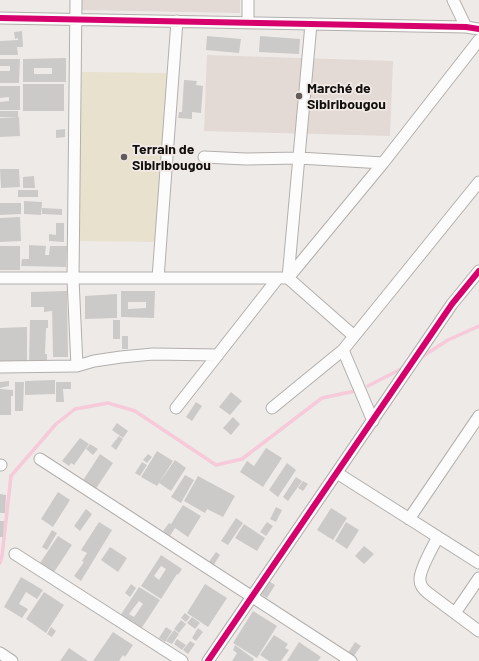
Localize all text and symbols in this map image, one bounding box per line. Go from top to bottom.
place label: Marché de Sibiribougou [307,80,386,112]
marker: Marché de Sibiribougou [294,91,304,101]
place label: Terrain de Sibiribougou [132,141,211,174]
marker: Terrain de Sibiribougou [119,152,129,162]

